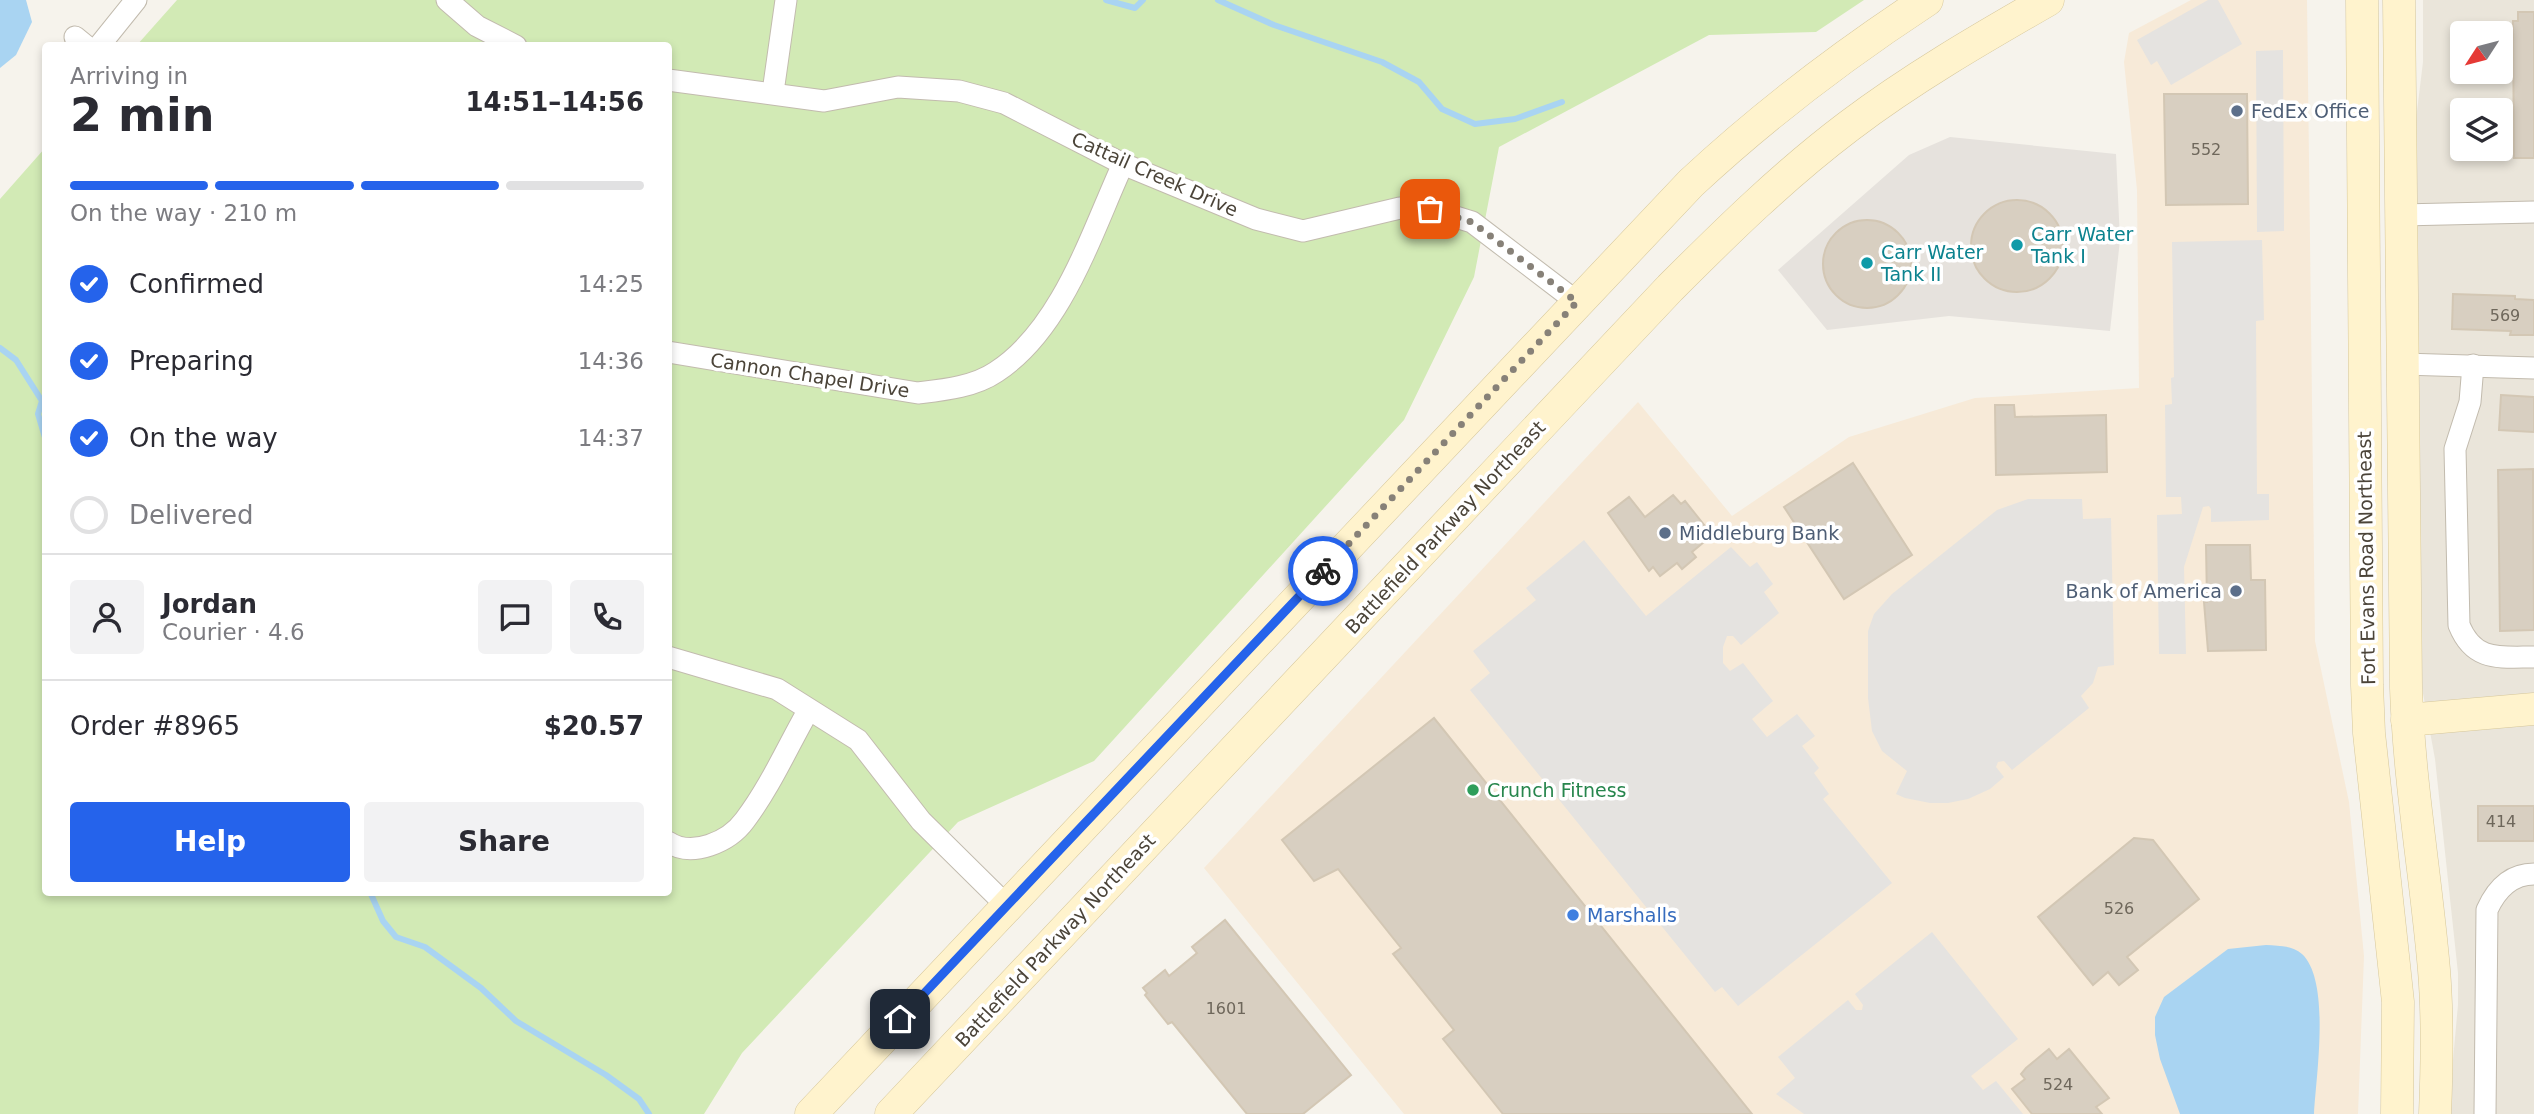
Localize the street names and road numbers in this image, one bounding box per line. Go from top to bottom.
street label: Cattail Creek Drive [1068,127,1242,221]
street label: Cannon Chapel Drive [709,348,911,402]
street label: Battlefield Parkway Northeast [1340,416,1550,638]
street label: Fort Evans Road Northeast [2353,431,2379,685]
street label: Battlefield Parkway Northeast [950,829,1160,1051]

